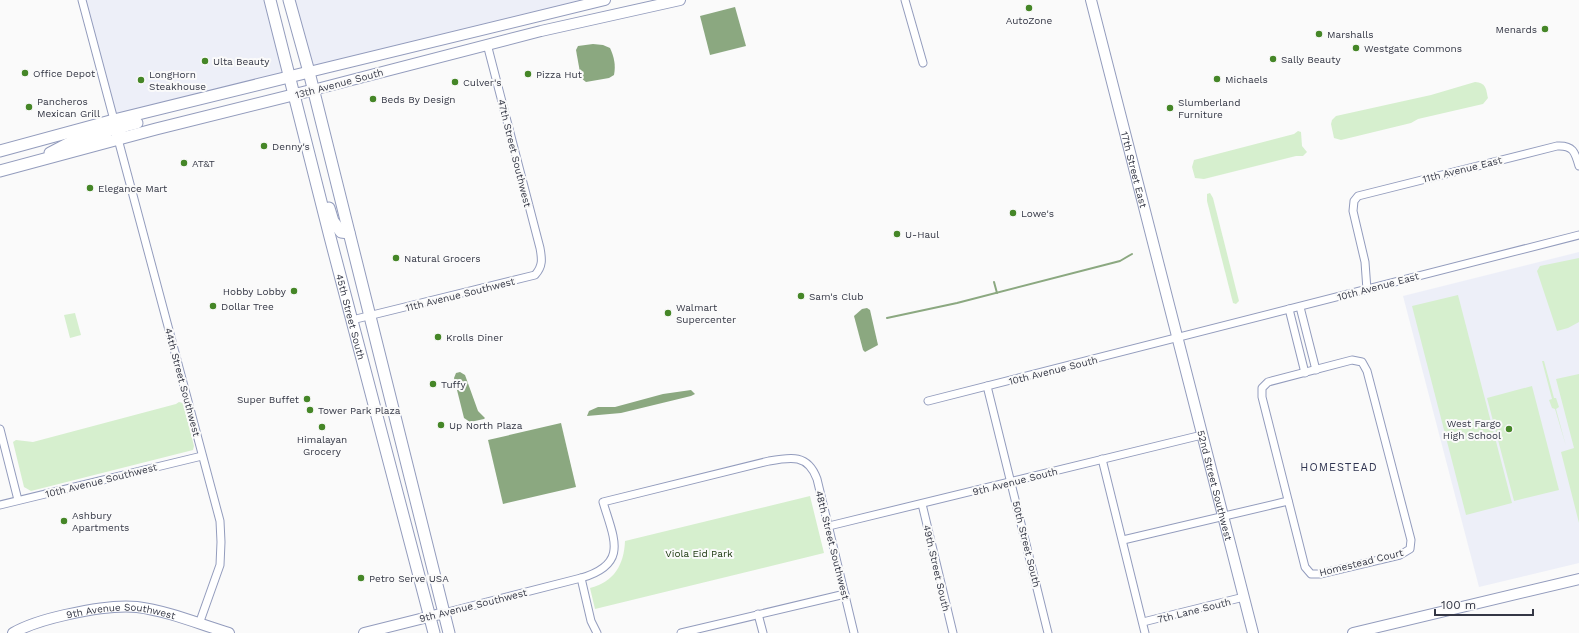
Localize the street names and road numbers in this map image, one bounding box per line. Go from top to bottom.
street label: 13th Avenue South [294,66,384,101]
street label: 47th Street Southwest [496,98,533,209]
street label: 17th Street East [1119,130,1149,210]
street label: 11th Avenue East [1421,154,1504,185]
street label: 10th Avenue East [1336,270,1421,303]
street label: 45th Street South [334,273,367,361]
street label: 11th Avenue Southwest [404,275,517,313]
street label: 44th Street Southwest [163,327,203,438]
street label: 10th Avenue South [1008,354,1099,387]
street label: 52nd Street Southwest [1195,429,1234,543]
street label: 10th Avenue Southwest [44,461,159,500]
street label: 9th Avenue South [971,466,1059,497]
street label: 48th Street Southwest [814,490,852,602]
street label: 50th Street South [1010,500,1043,588]
street label: 49th Street South [921,524,952,612]
street label: Homestead Court [1318,547,1405,578]
street label: 9th Avenue Southwest [418,587,529,624]
street label: 7th Lane South [1156,596,1232,625]
street label: 9th Avenue Southwest [65,602,178,622]

